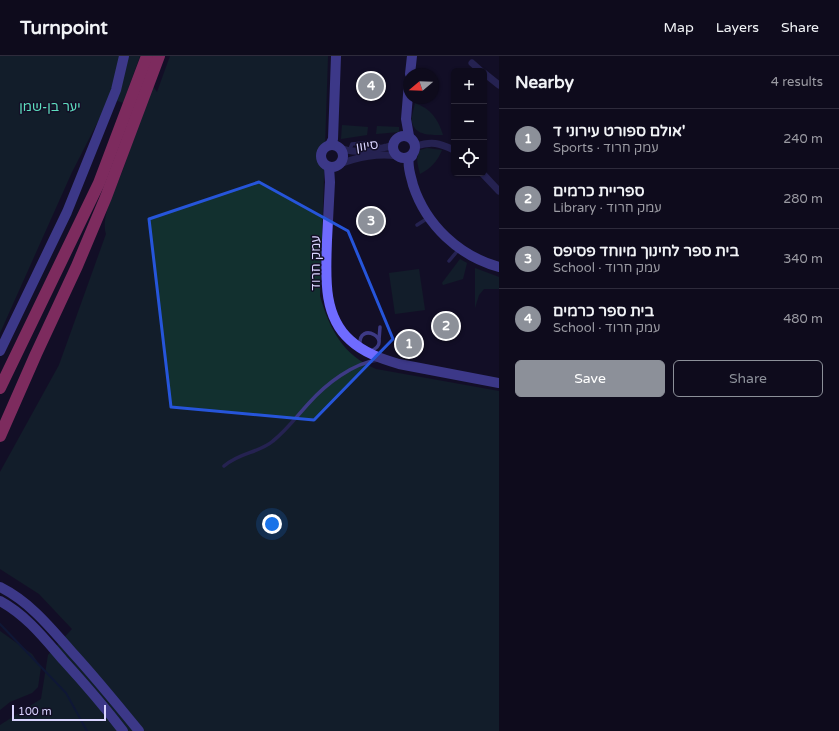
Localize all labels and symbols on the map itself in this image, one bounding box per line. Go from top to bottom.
north arrow [403,68,439,104]
pin: 4 [358,71,384,101]
park label: יער בן-שמן [19,99,81,115]
street label: סיוון [355,137,379,155]
pin: 3 [358,206,384,236]
street label: עמק חרוד [308,235,324,291]
pin: 2 [433,311,459,341]
pin: 1 [396,329,422,359]
your location [262,514,282,534]
scale bar [12,703,106,722]

